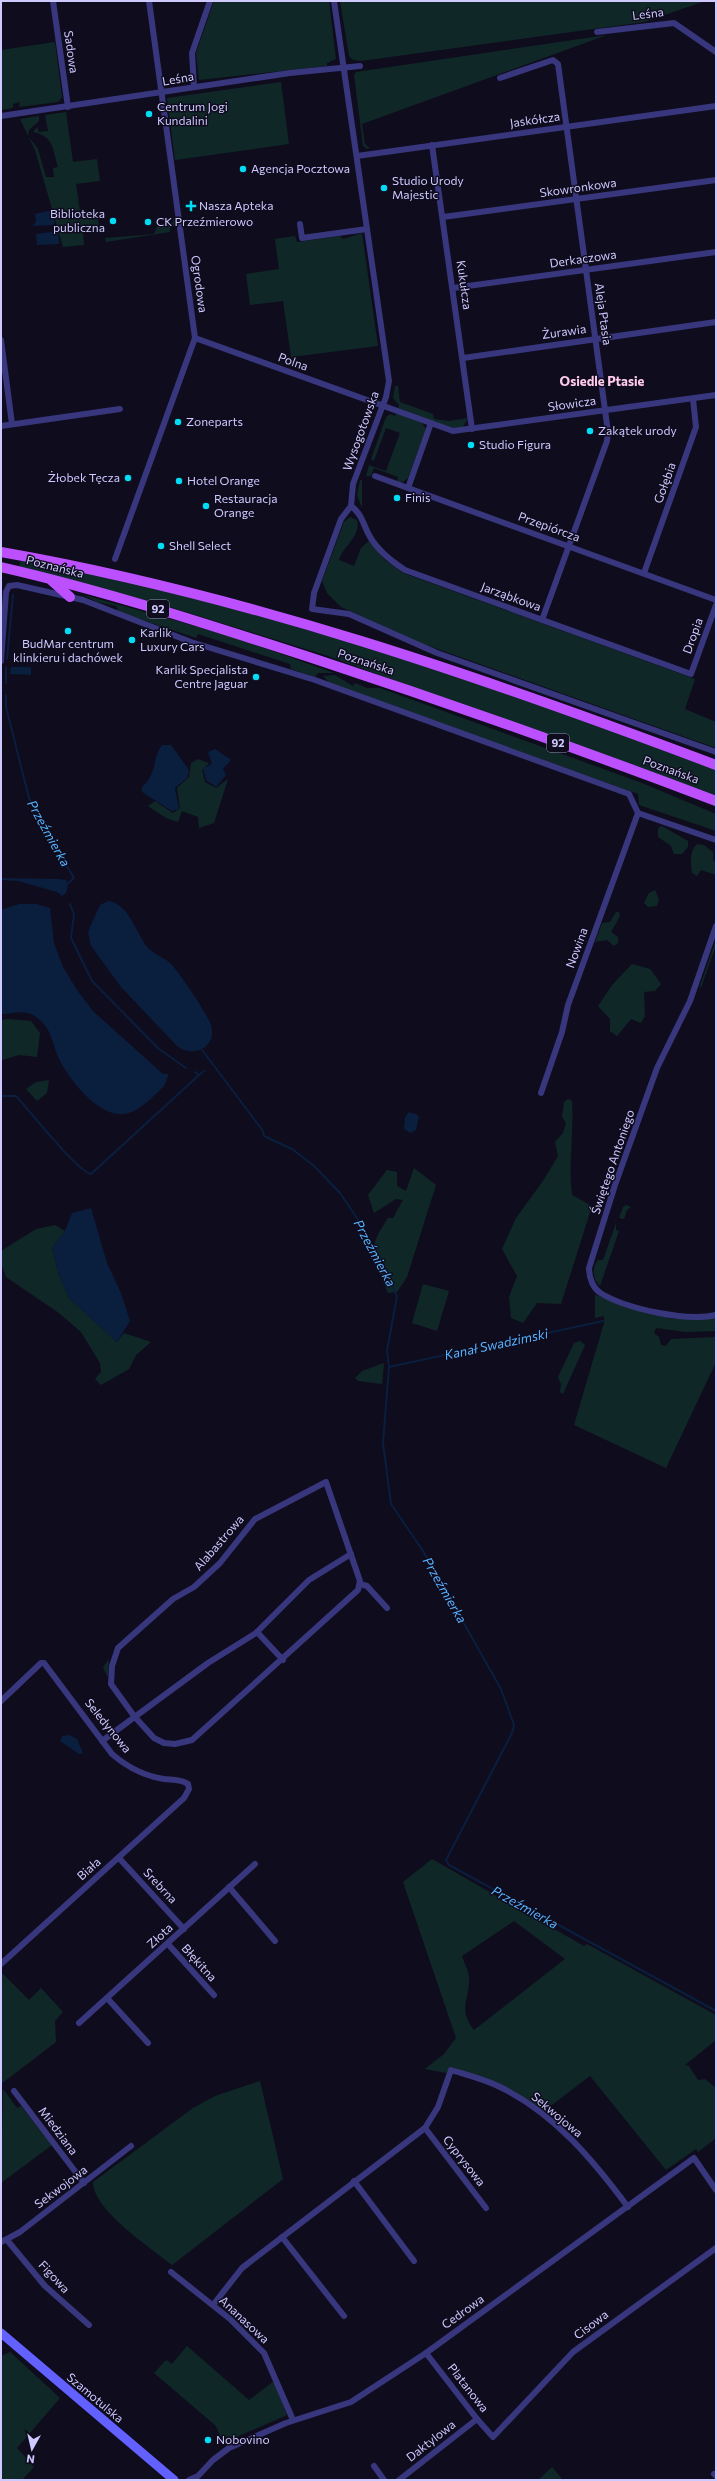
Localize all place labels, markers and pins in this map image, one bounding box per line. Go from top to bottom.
place label: Centrum Jogi Kundalini [157,99,228,127]
marker: Centrum Jogi Kundalini [144,109,154,119]
place label: Agencja Pocztowa [251,161,350,175]
marker: Agencja Pocztowa [238,164,248,174]
place label: Studio Urody Majestic [392,173,464,201]
marker: Studio Urody Majestic [379,183,389,193]
place label: Nasza Apteka [199,198,274,212]
marker: Nasza Apteka [186,201,196,211]
place label: Biblioteka publiczna [50,206,105,234]
place label: CK Przeźmierowo [156,214,253,228]
marker: Biblioteka publiczna [108,216,118,226]
marker: CK Przeźmierowo [143,217,153,227]
place label: Zoneparts [186,414,243,428]
marker: Zoneparts [173,417,183,427]
place label: Zakątek urody [598,423,677,437]
marker: Zakątek urody [585,426,595,436]
place label: Studio Figura [479,437,551,451]
marker: Studio Figura [466,440,476,450]
place label: Żłobek Tęcza [48,470,120,484]
marker: Żłobek Tęcza [123,473,133,483]
place label: Hotel Orange [187,473,260,487]
marker: Hotel Orange [174,476,184,486]
place label: Finis [405,490,430,504]
place label: Restauracja Orange [214,491,278,519]
marker: Finis [392,493,402,503]
marker: Restauracja Orange [201,501,211,511]
place label: Shell Select [169,538,231,552]
marker: Shell Select [156,541,166,551]
place label: Karlik Luxury Cars [140,625,205,653]
marker: BudMar centrum klinkieru i dachówek [63,626,73,636]
marker: Karlik Luxury Cars [127,635,137,645]
place label: BudMar centrum klinkieru i dachówek [13,636,123,664]
place label: Karlik Specjalista Centre Jaguar [155,662,248,691]
marker: Karlik Specjalista Centre Jaguar [251,672,261,682]
place label: Nobovino [216,2432,270,2446]
marker: Nobovino [203,2435,213,2445]

